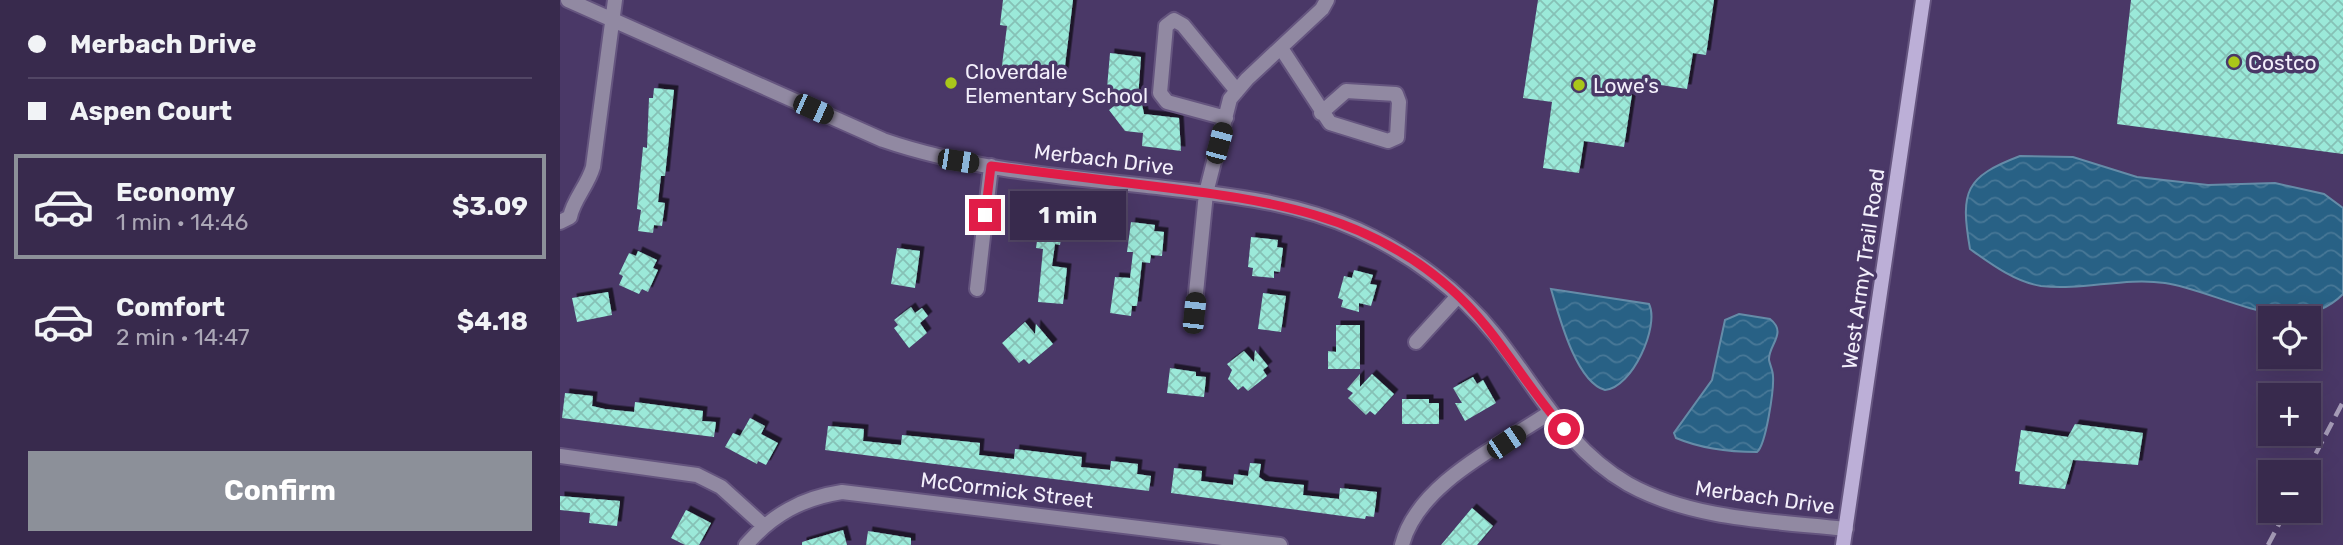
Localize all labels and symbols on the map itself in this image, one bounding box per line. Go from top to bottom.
place label: Costco [2248,50,2317,75]
marker: Costco [2226,54,2242,70]
place label: Cloverdale Elementary School [965,59,1148,108]
place label: Lowe's [1593,73,1659,98]
marker: Cloverdale Elementary School [943,75,959,91]
marker: Lowe's [1571,77,1587,93]
car [790,91,837,127]
car [1204,120,1235,166]
street label: Merbach Drive [1033,138,1175,180]
car [936,147,981,175]
street label: West Army Trail Road [1837,167,1889,371]
callout: 1 min [1010,190,1125,240]
route end [969,199,1001,231]
car [1182,291,1207,335]
route start [1548,413,1580,445]
car [1483,422,1530,462]
street label: McCormick Street [919,467,1095,513]
street label: Merbach Drive [1694,475,1836,519]

